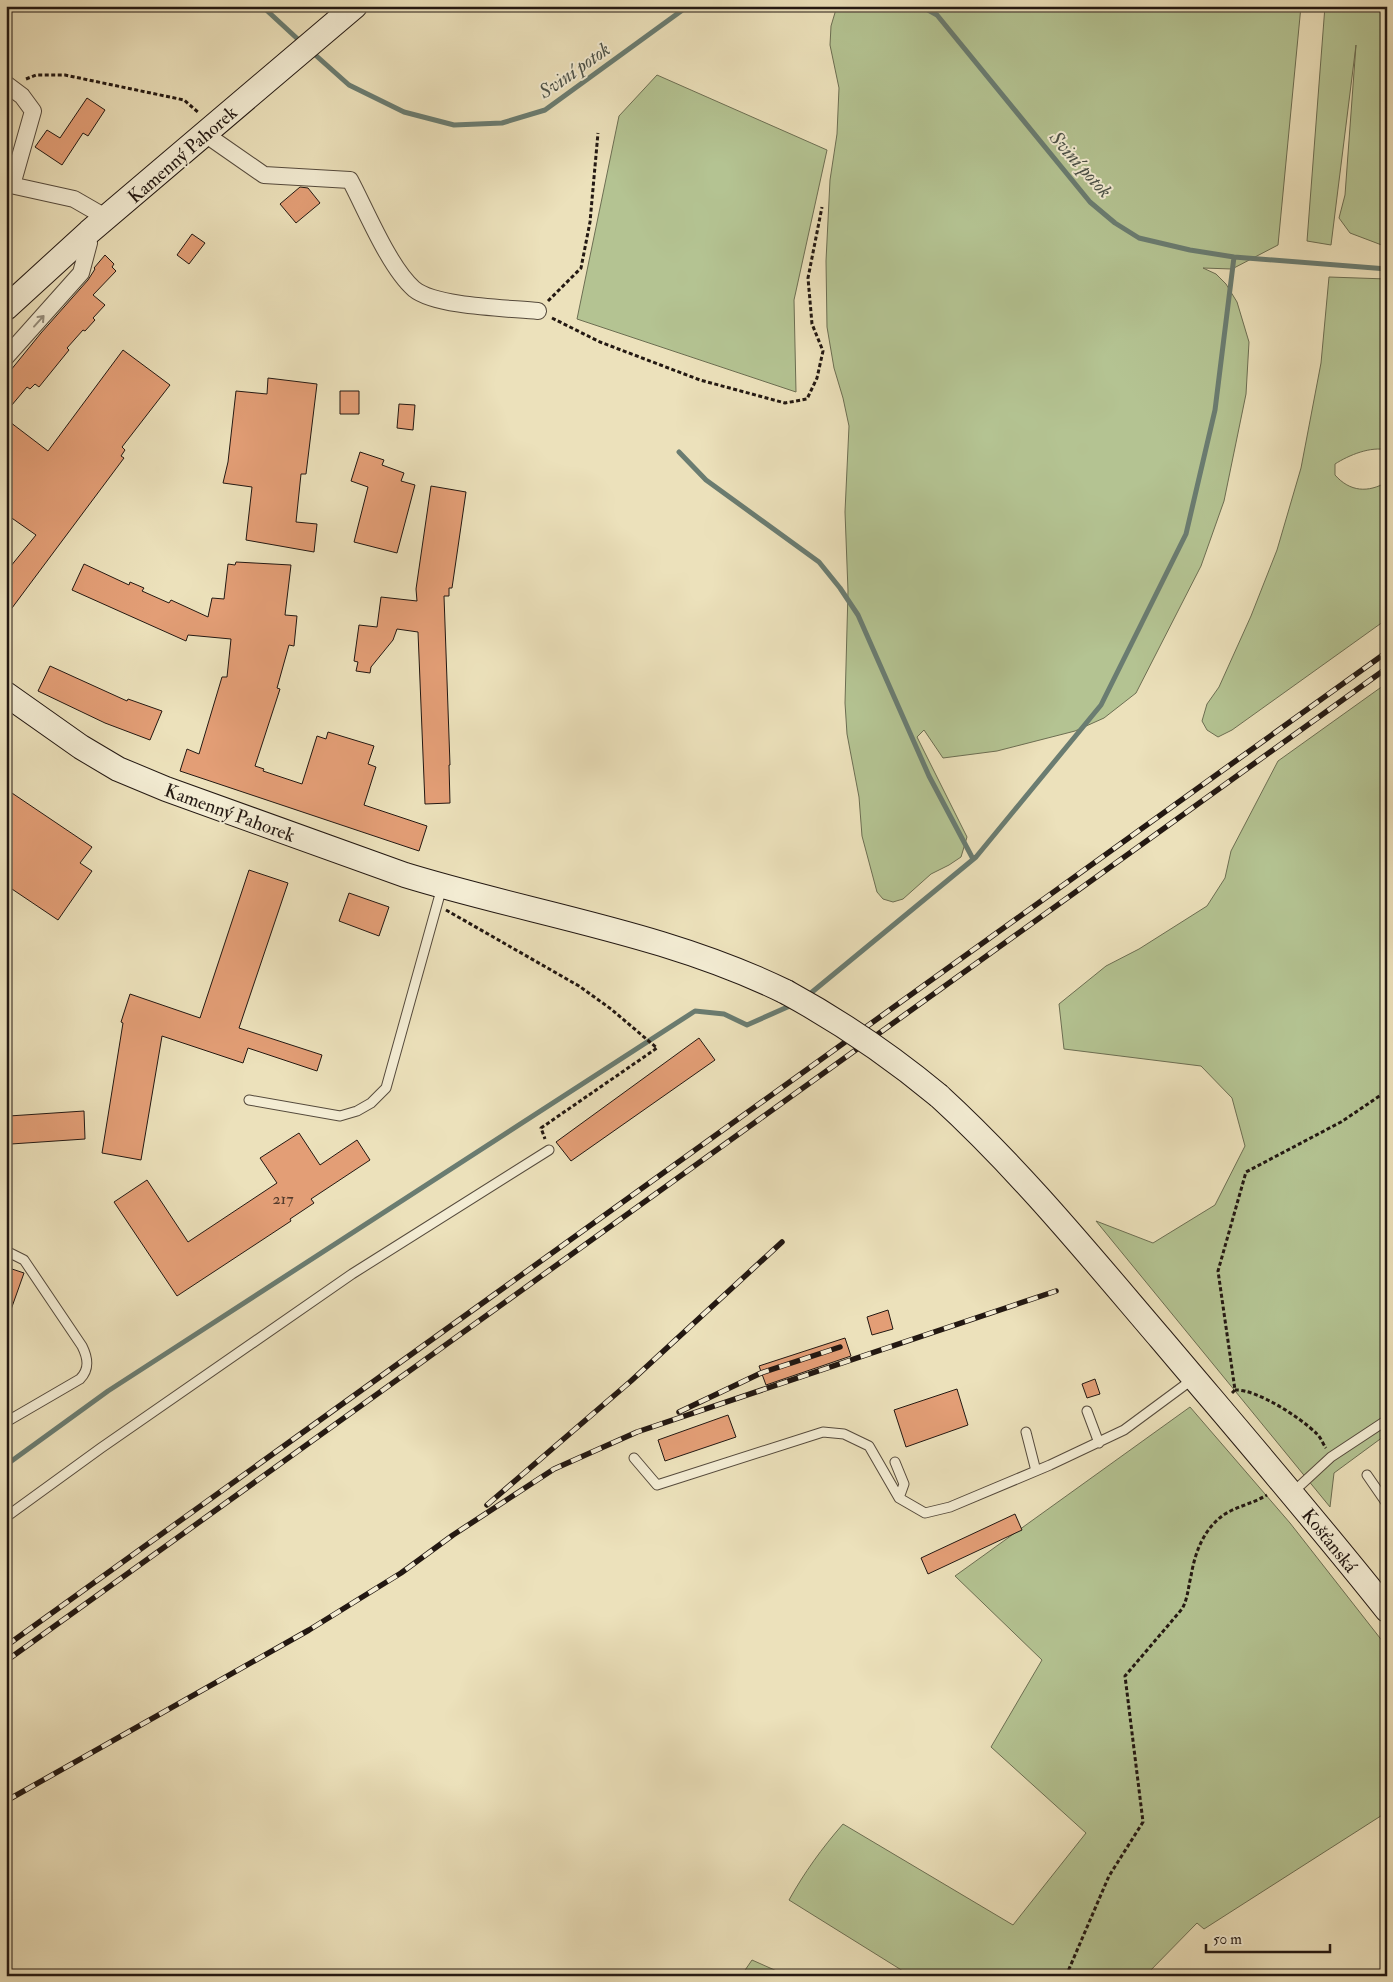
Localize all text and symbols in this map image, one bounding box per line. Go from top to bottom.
water label: Sviní potok [533,37,615,105]
street label: Kamenný Pahorek [123,101,242,209]
water label: Sviní potok [1043,125,1117,203]
one-way arrow [33,314,45,327]
street label: Kamenný Pahorek [161,778,298,848]
house number: 217 [272,1189,294,1209]
street label: Košťanská [1296,1504,1362,1578]
scale bar [1206,1922,1329,1954]
text: 50 m [1213,1930,1242,1949]

